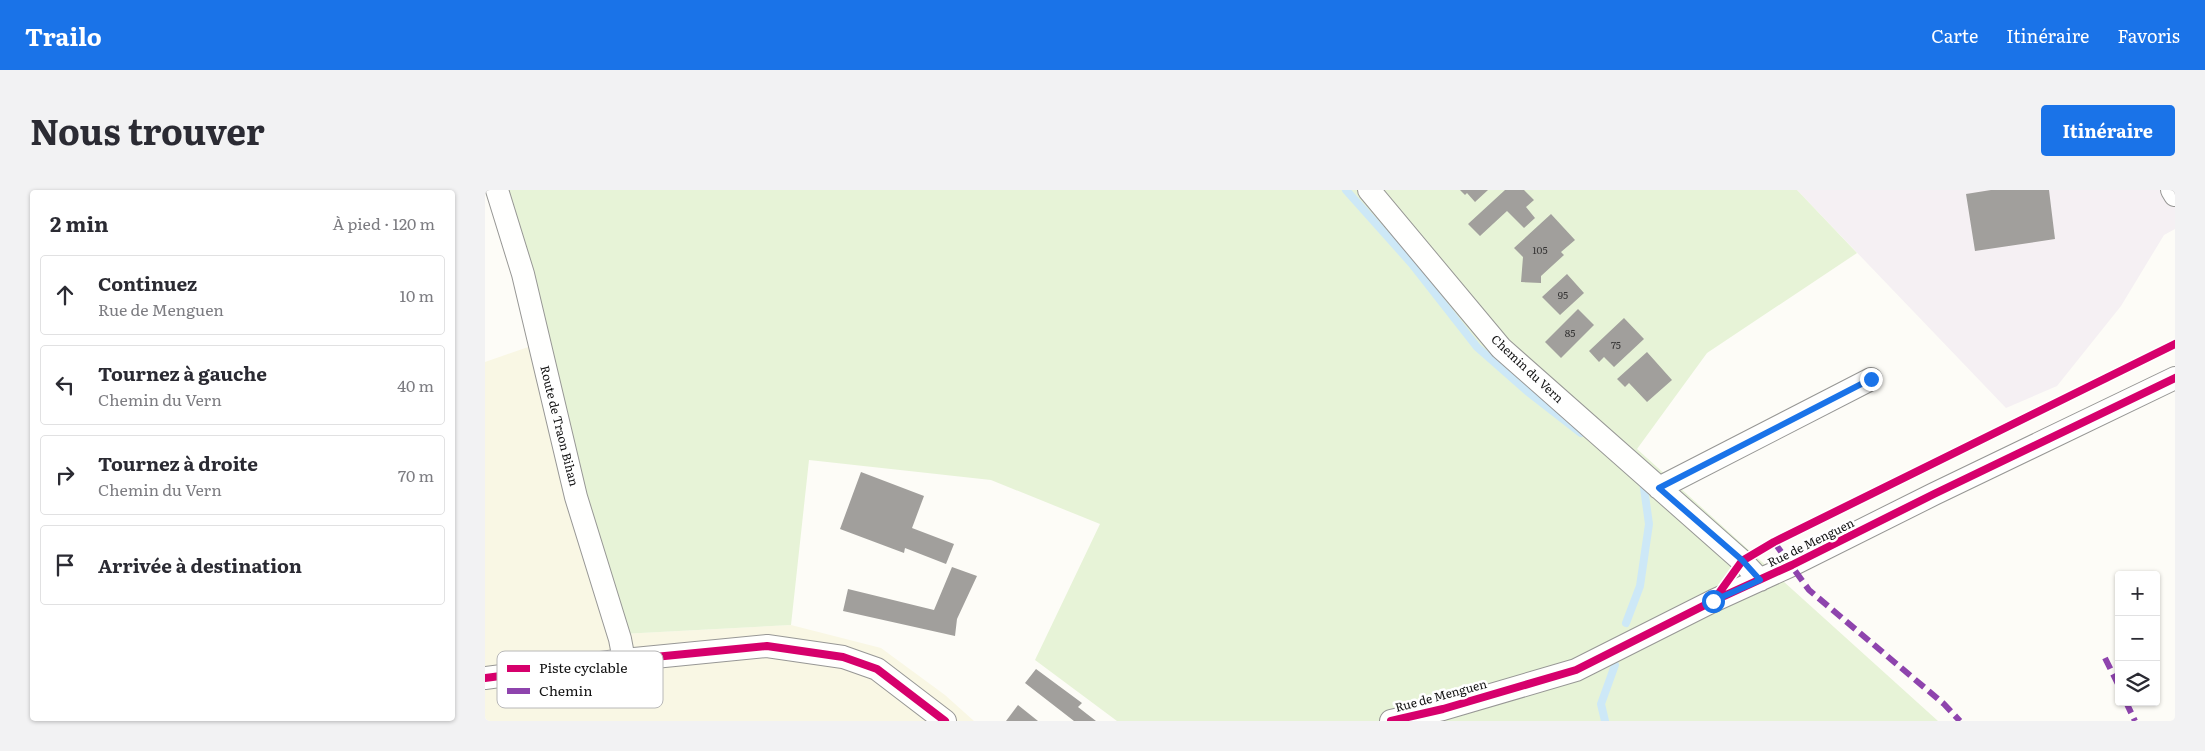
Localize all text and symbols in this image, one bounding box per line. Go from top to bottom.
text: Trailo [25,18,102,53]
text: Carte [1931,22,1978,49]
text: Itinéraire [2006,22,2089,49]
text: Favoris [2117,22,2180,49]
text: Nous trouver [30,104,265,156]
button: Itinéraire [2041,105,2175,156]
text: 2 min [50,207,109,238]
text: À pied · 120 m [332,211,435,235]
house number: 105 [1533,242,1547,257]
text: Continuez [98,269,197,297]
icon: ahead [51,281,79,309]
text: 10 m [400,283,434,307]
house number: 95 [1558,287,1568,302]
text: Rue de Menguen [98,297,224,321]
house number: 85 [1565,325,1575,340]
street label: Chemin du Vern [1488,330,1568,407]
house number: 75 [1611,337,1621,352]
text: Tournez à gauche [98,359,267,387]
street label: Route de Traon Bihan [536,363,584,488]
route end [1860,368,1883,391]
icon: left [51,371,79,399]
text: 40 m [397,373,434,397]
text: Chemin du Vern [98,387,222,411]
text: Tournez à droite [98,449,258,477]
icon: right [51,461,79,489]
text: 70 m [398,463,434,487]
text: Chemin du Vern [98,477,222,501]
street label: Rue de Menguen [1764,513,1857,571]
icon: arrive [51,551,79,579]
text: Arrivée à destination [98,551,302,579]
map controls [2115,571,2160,706]
button: + [2115,571,2160,616]
route start [1702,590,1725,613]
button: − [2115,616,2160,661]
legend [497,651,663,708]
text: Piste cyclable [539,657,627,677]
button: layers [2115,661,2160,706]
street label: Rue de Menguen [1393,674,1489,716]
text: Chemin [539,680,592,700]

